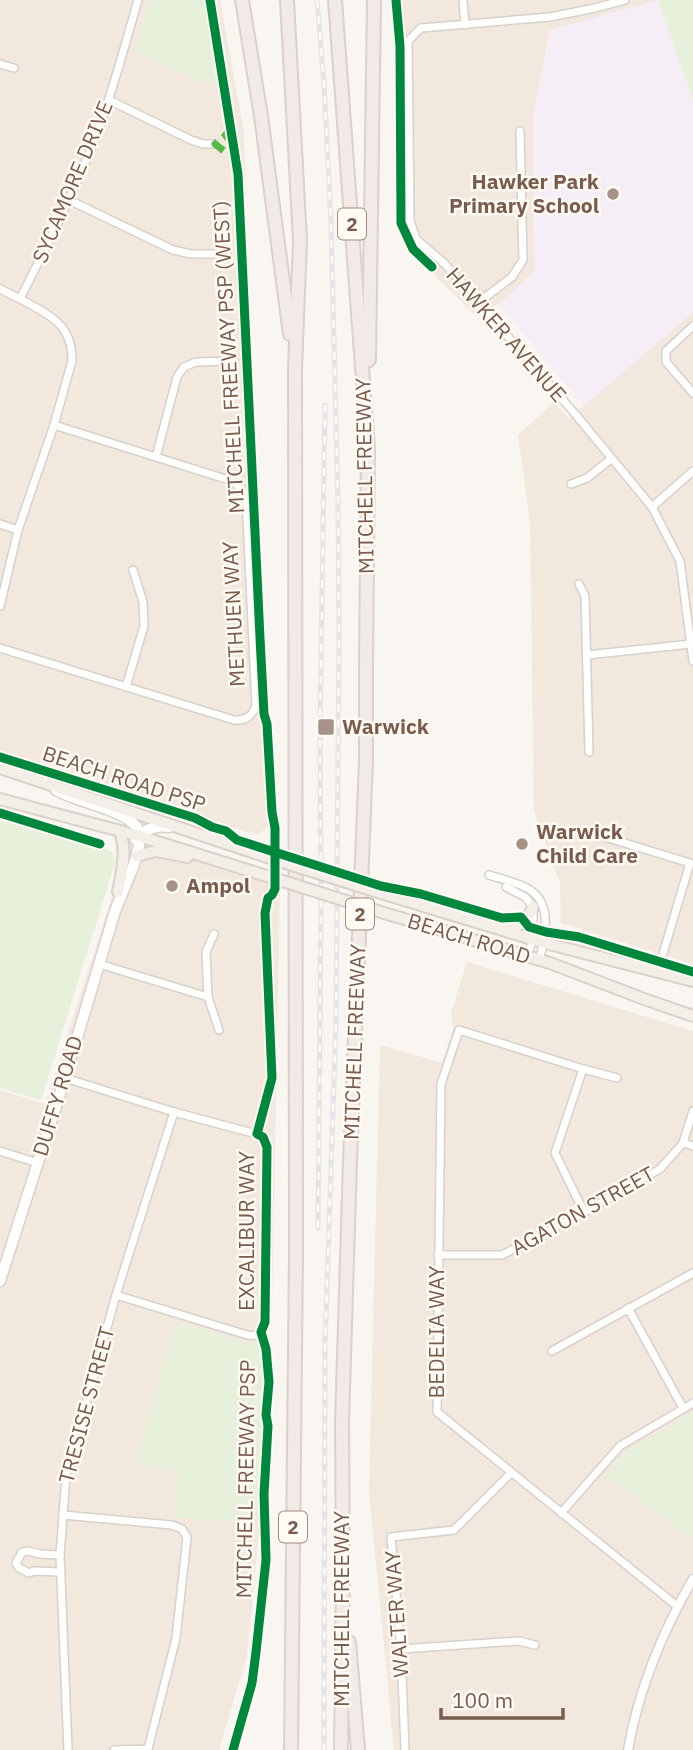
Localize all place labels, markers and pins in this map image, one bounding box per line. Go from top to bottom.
place label: Hawker Park Primary School [449,167,600,219]
marker: Hawker Park Primary School [605,186,621,202]
place label: Warwick [342,712,430,740]
marker: Warwick [316,717,336,737]
place label: Warwick Child Care [536,817,638,869]
marker: Warwick Child Care [514,836,530,852]
place label: Ampol [186,871,250,899]
marker: Ampol [164,878,180,894]

